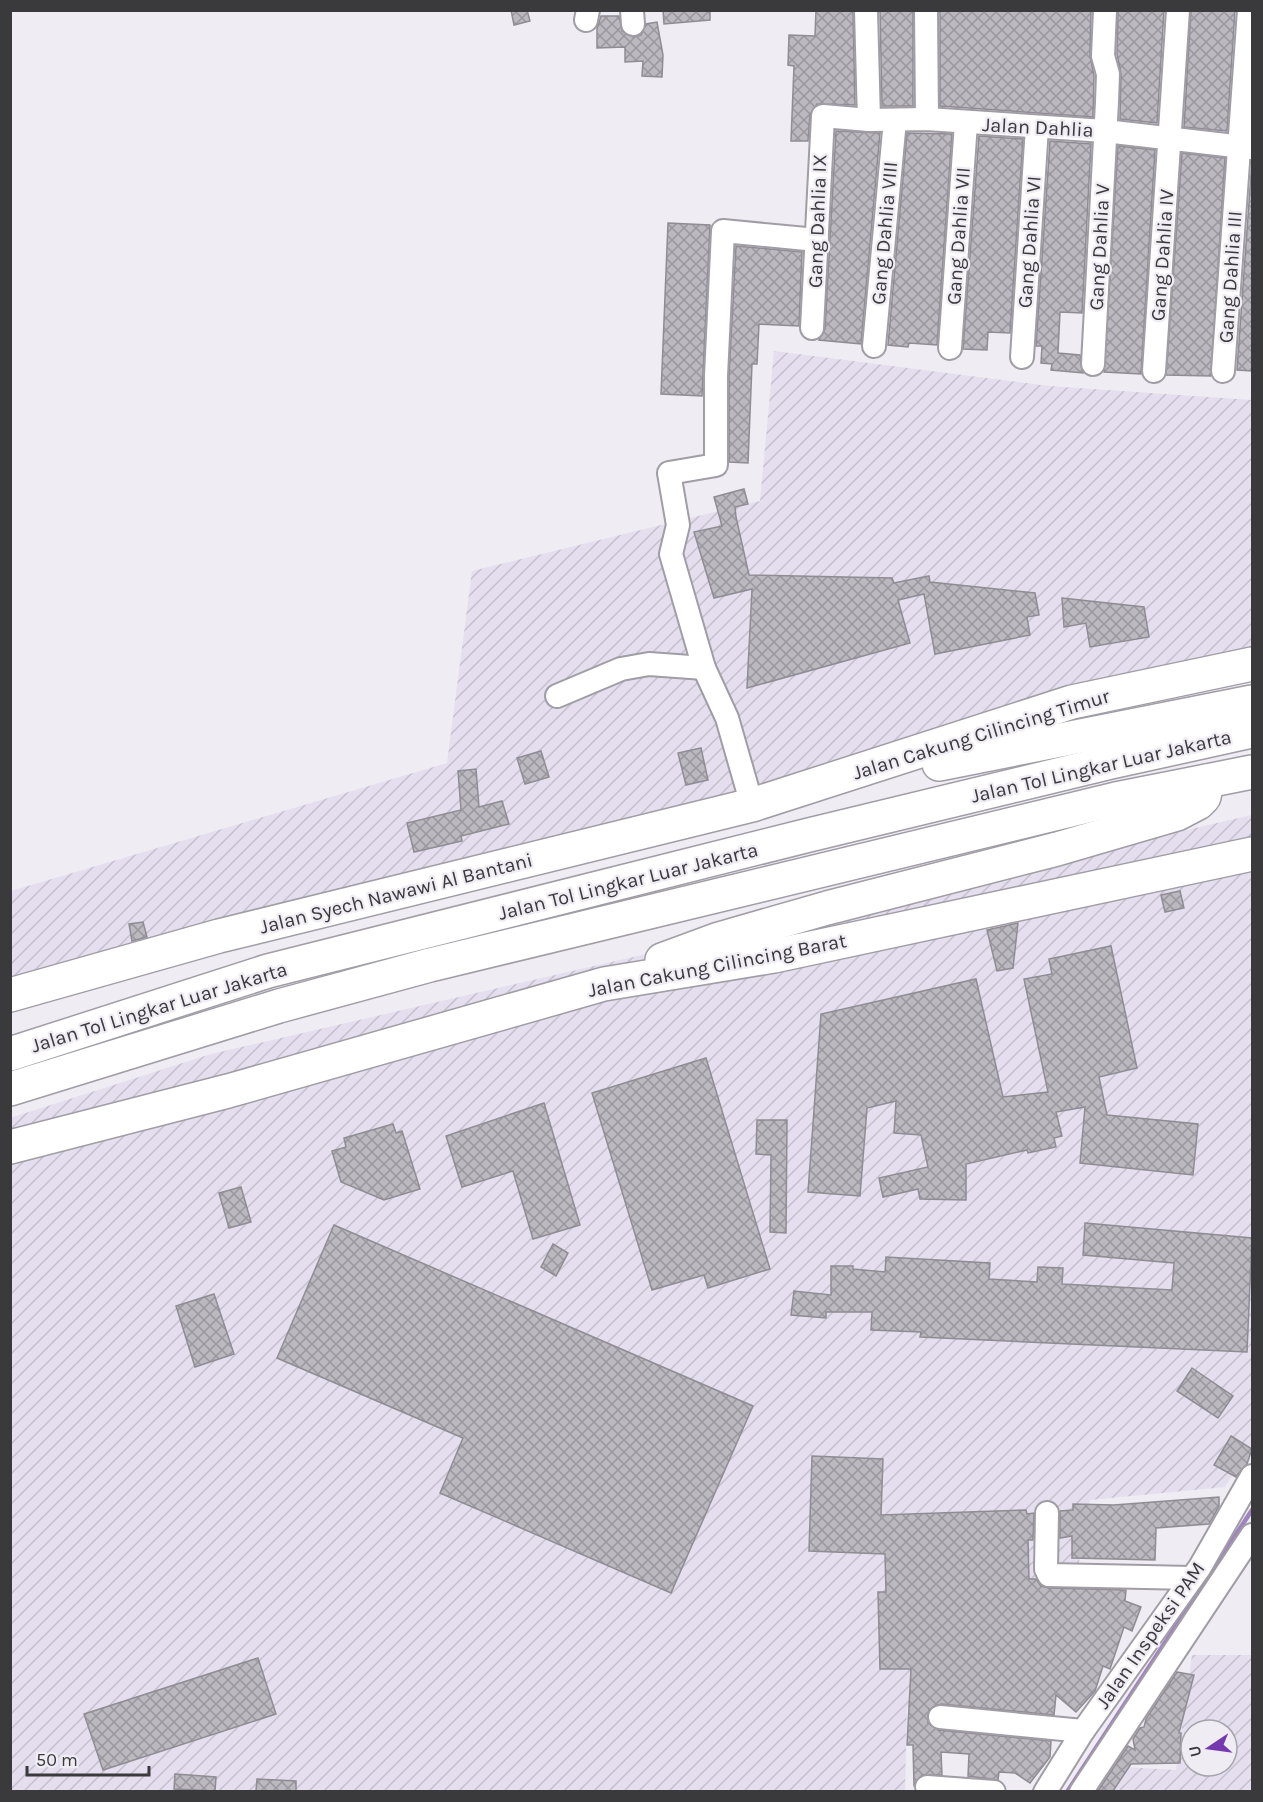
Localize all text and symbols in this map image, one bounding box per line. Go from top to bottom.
street label: Jalan Dahlia [982,113,1094,142]
street label: Gang Dahlia IX [804,154,831,288]
street label: Gang Dahlia VIII [867,160,902,306]
street label: Gang Dahlia VII [942,166,975,306]
street label: Gang Dahlia VI [1013,175,1046,309]
street label: Gang Dahlia V [1085,183,1114,311]
street label: Gang Dahlia IV [1146,188,1179,322]
street label: Gang Dahlia III [1214,210,1247,344]
street label: Jalan Cakung Cilincing Timur [850,684,1113,785]
street label: Jalan Tol Lingkar Luar Jakarta [969,725,1234,808]
street label: Jalan Tol Lingkar Luar Jakarta [496,838,760,925]
street label: Jalan Syech Nawawi Al Bantani [257,848,535,939]
street label: Jalan Cakung Cilincing Barat [586,929,849,1002]
street label: Jalan Tol Lingkar Luar Jakarta [28,957,290,1057]
street label: Jalan Inspeksi PAM [1091,1557,1210,1713]
north arrow [1179,1718,1239,1778]
scale bar [27,1739,148,1777]
text: U [1184,1744,1205,1759]
text: 50 m [36,1749,78,1771]

